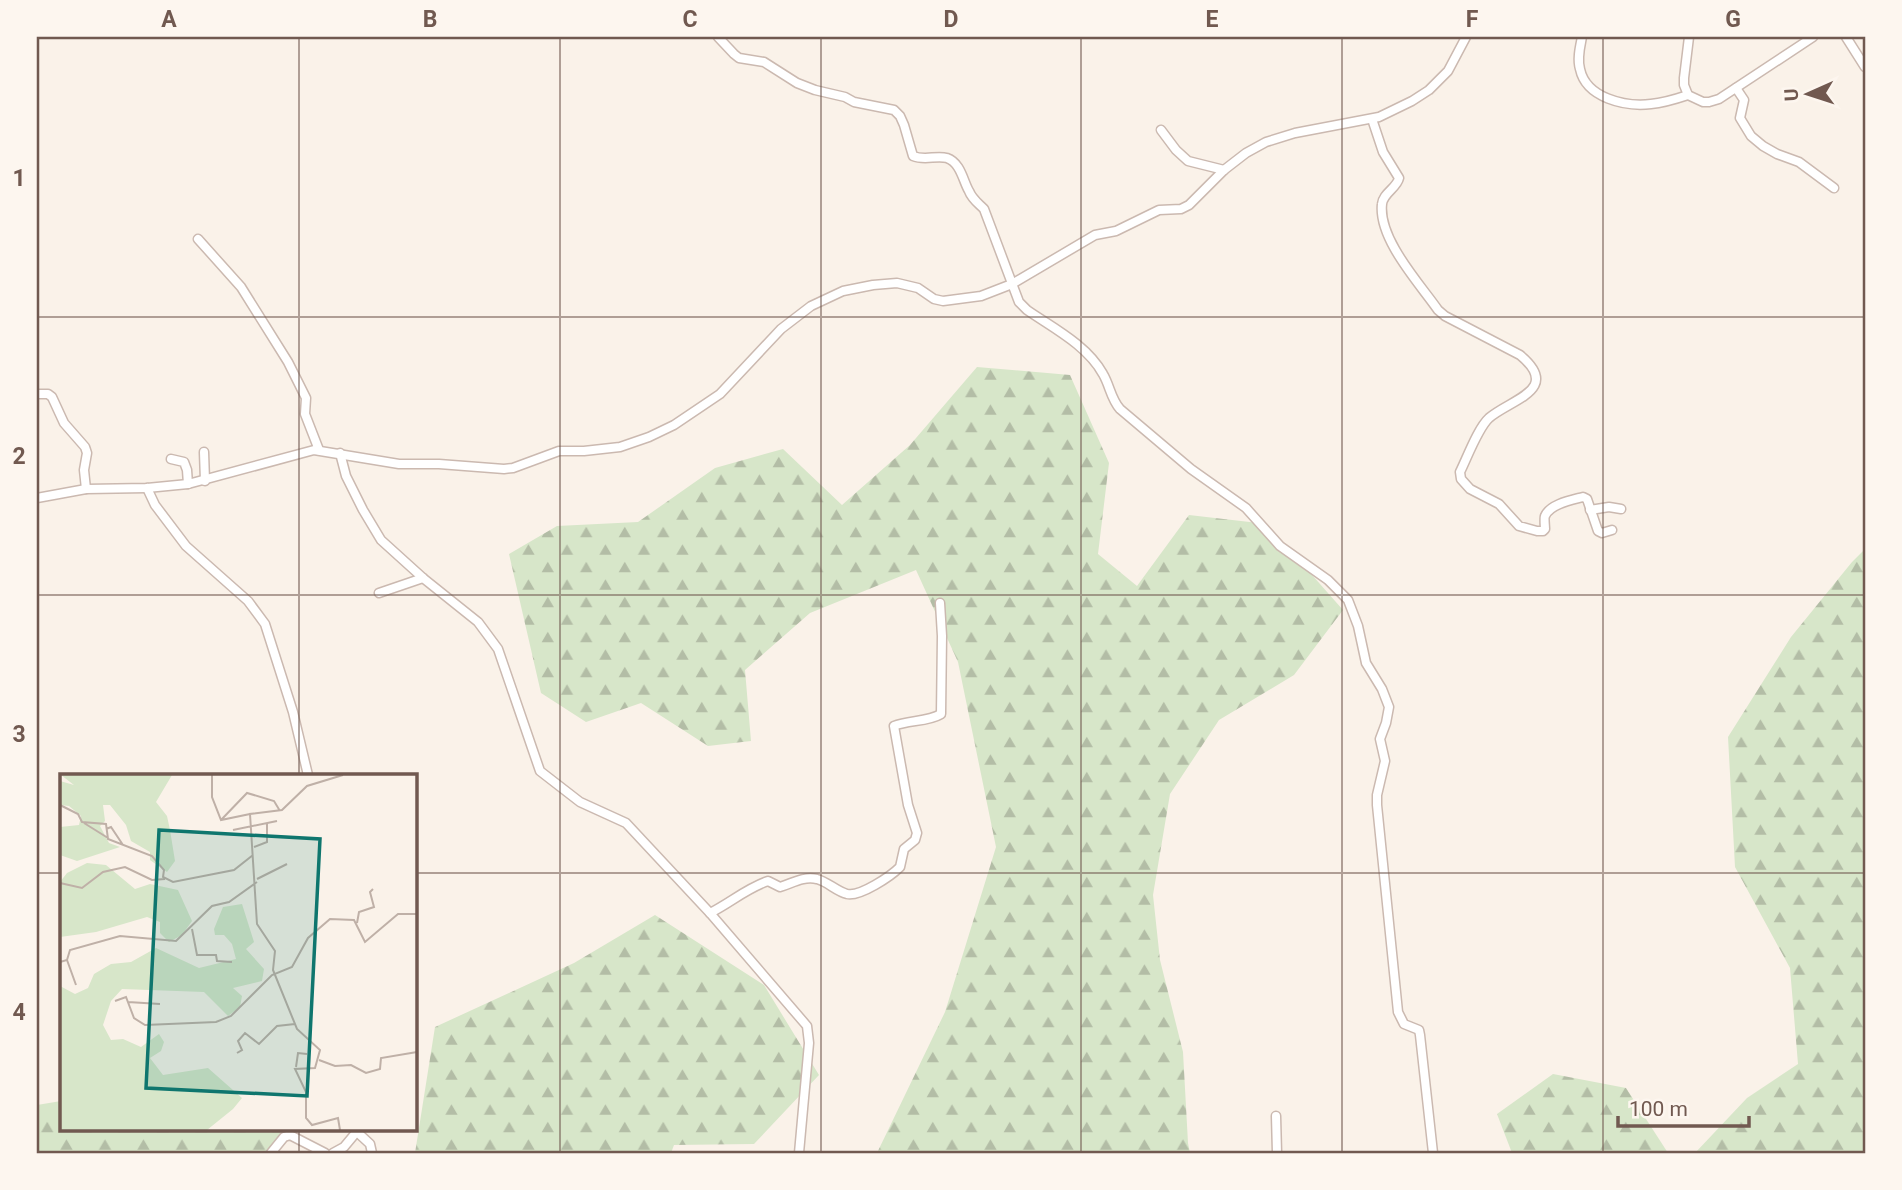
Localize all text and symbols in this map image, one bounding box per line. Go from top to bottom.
text: A [161,6,177,33]
text: B [423,6,437,33]
text: C [682,6,698,33]
text: D [944,6,958,33]
text: E [1206,6,1219,33]
text: F [1466,6,1479,33]
text: G [1725,6,1741,33]
north arrow [1772,60,1842,130]
text: U [1780,88,1803,102]
text: 1 [12,165,26,192]
text: 2 [12,443,26,470]
text: 3 [12,721,26,748]
inset map [60,774,416,1130]
text: 4 [12,999,26,1026]
scale bar [1618,1085,1750,1129]
text: 100 m [1629,1097,1688,1121]

